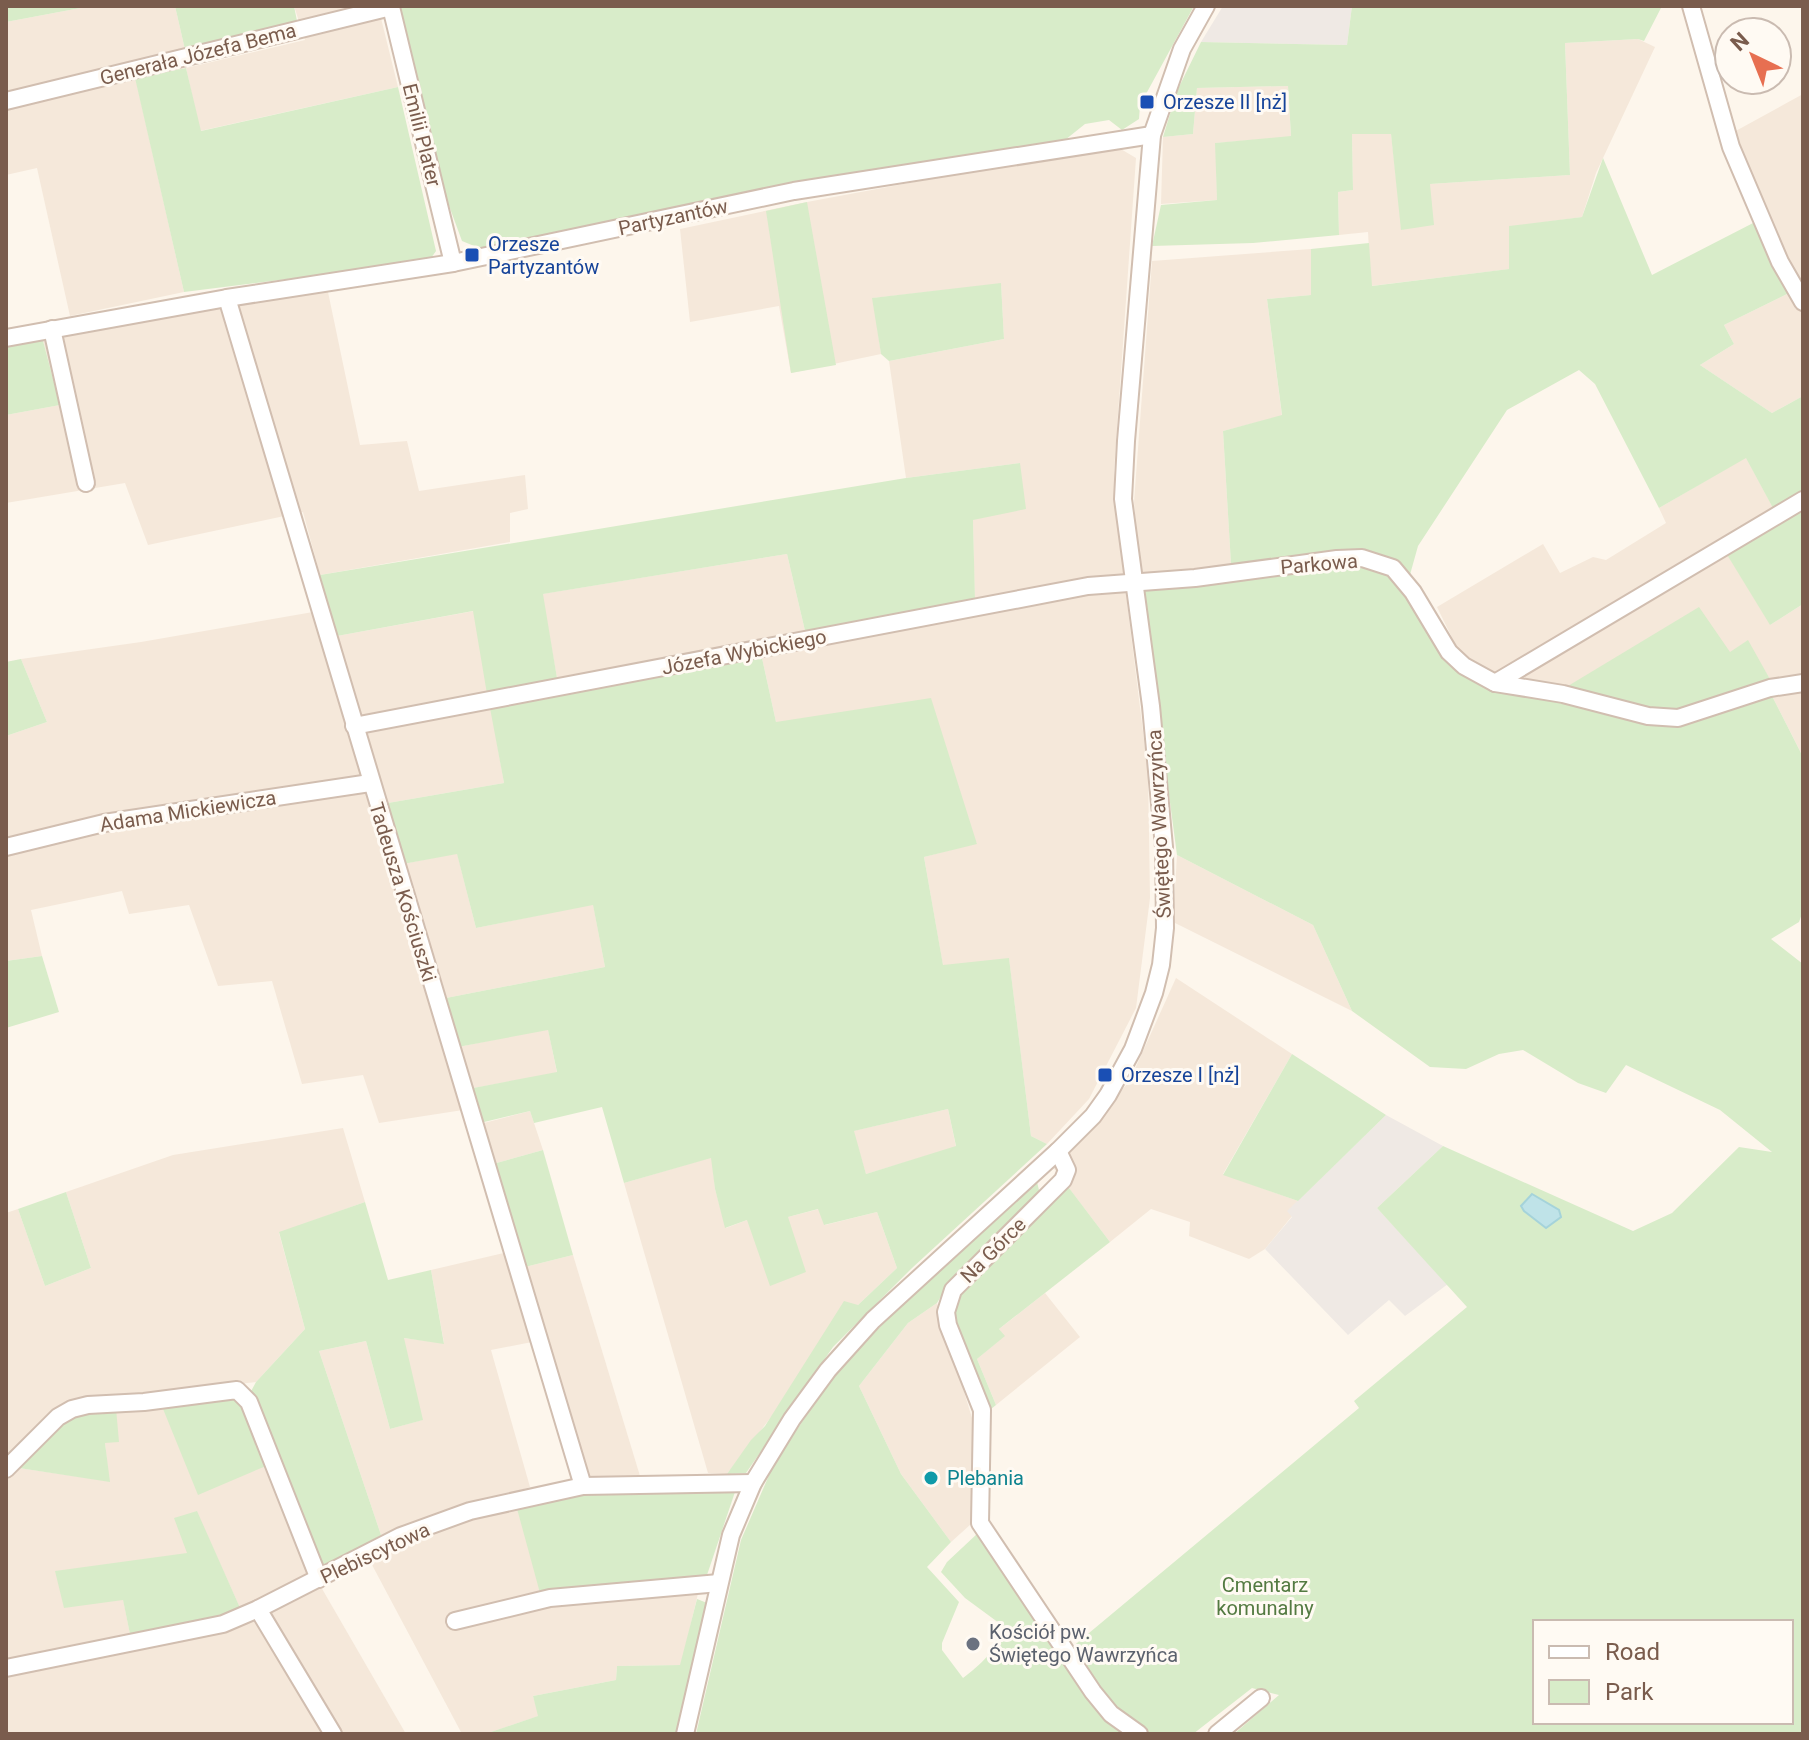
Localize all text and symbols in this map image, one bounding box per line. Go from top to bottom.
north arrow [1713,16,1793,96]
street label: Generała Józefa Bema [97,18,299,90]
text: N [1725,27,1754,56]
street label: Emilii Plater [398,81,446,189]
place label: Orzesze II [nż] [1163,90,1287,114]
marker: Orzesze II [nż] [1138,93,1156,111]
street label: Partyzantów [616,194,730,240]
place label: Orzesze Partyzantów [488,232,599,279]
marker: Orzesze Partyzantów [463,246,481,264]
street label: Parkowa [1279,549,1359,579]
street label: Józefa Wybickiego [660,624,828,680]
street label: Świętego Wawrzyńca [1142,729,1176,919]
street label: Adama Mickiewicza [98,785,278,837]
street label: Tadeusza Kościuszki [364,799,442,985]
place label: Orzesze I [nż] [1121,1063,1240,1087]
marker: Orzesze I [nż] [1096,1066,1114,1084]
street label: Na Górce [955,1212,1031,1288]
place label: Plebania [947,1466,1024,1490]
marker: Plebania [922,1469,940,1487]
street label: Plebiscytowa [316,1517,434,1589]
park label: Cmentarz komunalny [1216,1573,1314,1620]
place label: Kościół pw. Świętego Wawrzyńca [989,1620,1178,1667]
legend [1533,1620,1793,1724]
marker: Kościół pw. Świętego Wawrzyńca [964,1635,982,1653]
text: Road [1605,1638,1660,1666]
text: Park [1605,1678,1654,1706]

